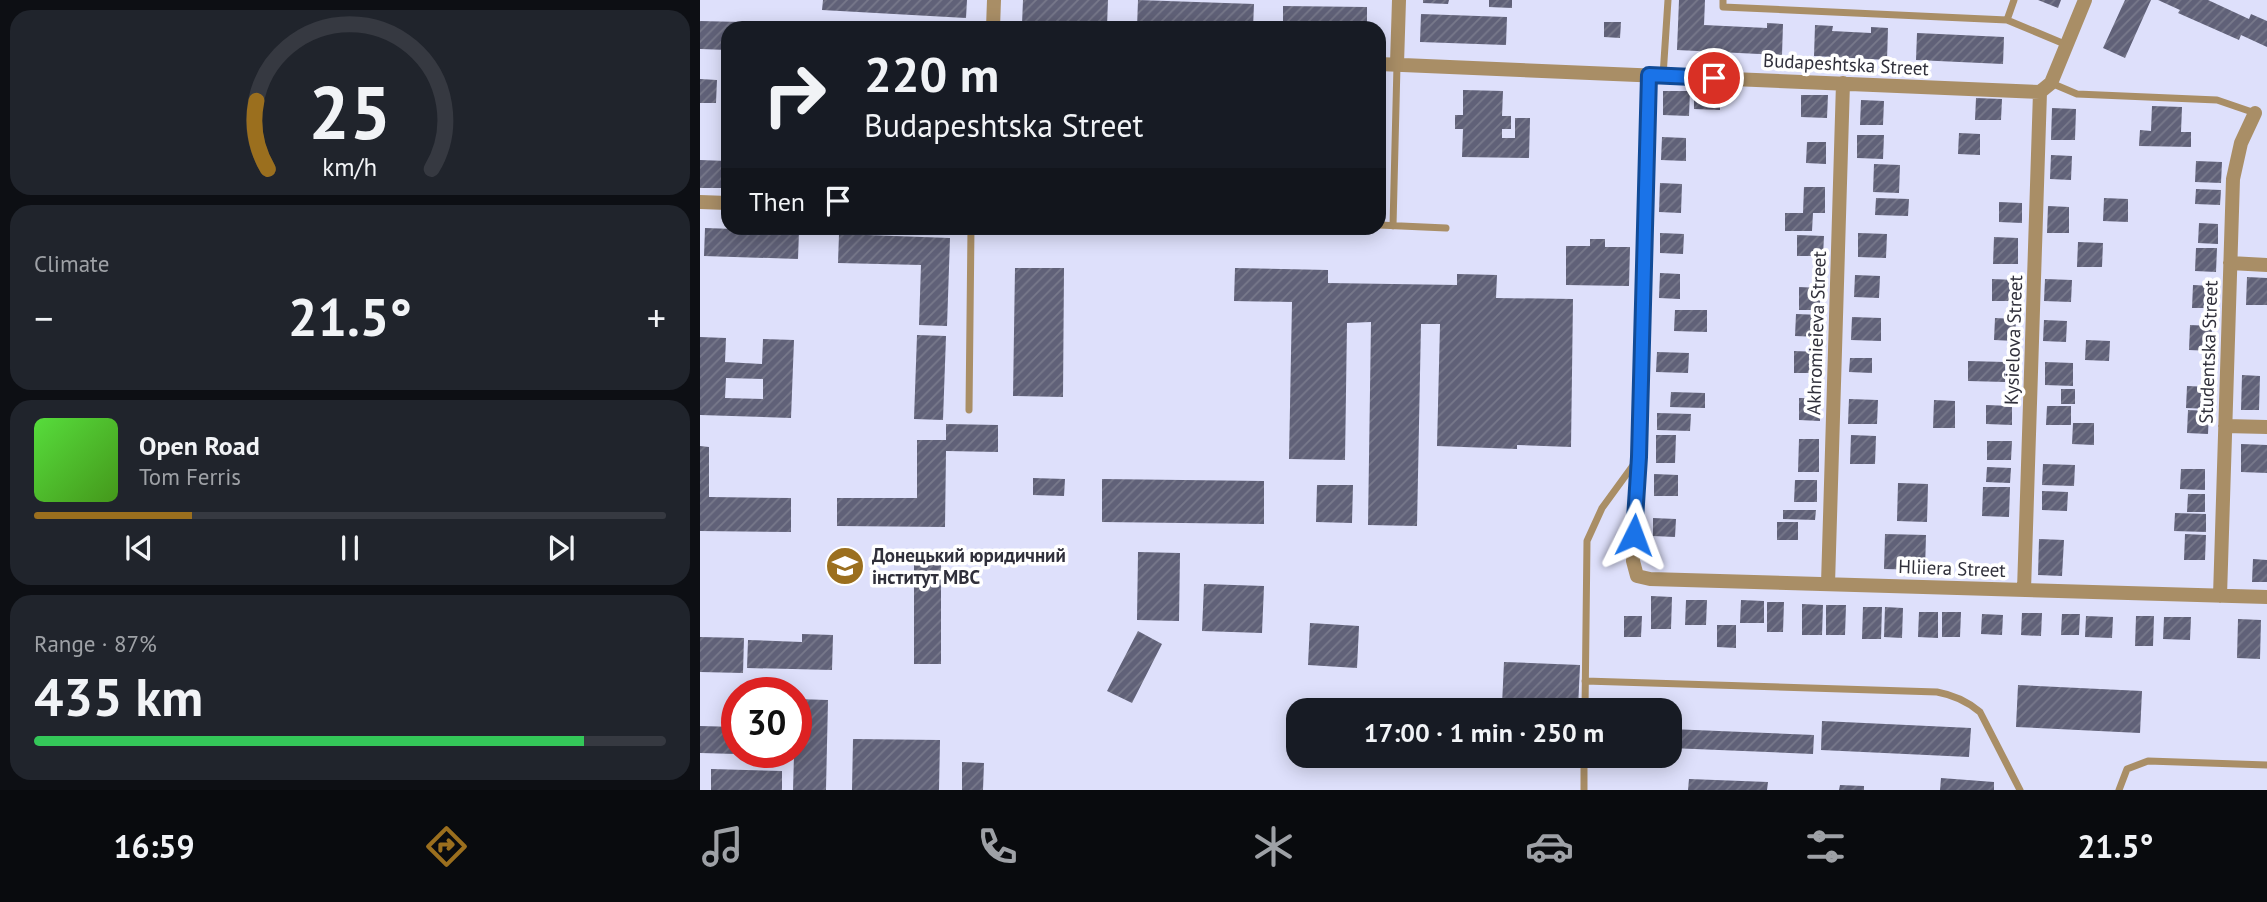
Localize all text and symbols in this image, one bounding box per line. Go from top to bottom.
text: 220 m [864,42,999,106]
pin [1684,48,1744,108]
street label: Budapeshtska Street [1763,48,1930,80]
icon: right [749,49,840,140]
icon: arrive [1695,59,1733,97]
text: 25 [309,65,391,159]
text: Budapeshtska Street [864,104,1143,146]
text: km/h [323,150,377,182]
icon: arrive [819,182,857,220]
text: Then [749,185,805,218]
text: Climate [34,249,109,278]
street label: Akhromieieva Street [1801,250,1831,415]
street label: Kysielova Street [1999,274,2027,405]
street label: Studentska Street [2194,279,2223,424]
text: 21.5° [288,283,412,350]
text: − [34,293,53,342]
text: + [647,293,666,342]
text: Open Road [139,429,260,462]
text: Tom Ferris [139,462,241,491]
position arrow [1597,498,1671,572]
icon: previous [120,529,158,567]
icon: pause [331,529,369,567]
icon: next [542,529,580,567]
place label: Донецький юридичний інститут МВС [872,543,1066,589]
school or university icon: Донецький юридичний інститут МВС [824,545,866,587]
street label: Hliiera Street [1898,554,2007,582]
text: Range · 87% [34,629,157,658]
text: 435 km [34,663,203,730]
speed limit sign: 30 [721,677,812,768]
text: 17:00 · 1 min · 250 m [1364,716,1604,749]
icon: directions [422,822,471,871]
icon: music [698,822,747,871]
icon: phone [973,822,1022,871]
icon: climate [1249,822,1298,871]
icon: car [1525,822,1574,871]
icon: filters [1801,822,1850,871]
text: 16:59 [113,825,195,867]
text: 21.5° [2077,825,2154,867]

